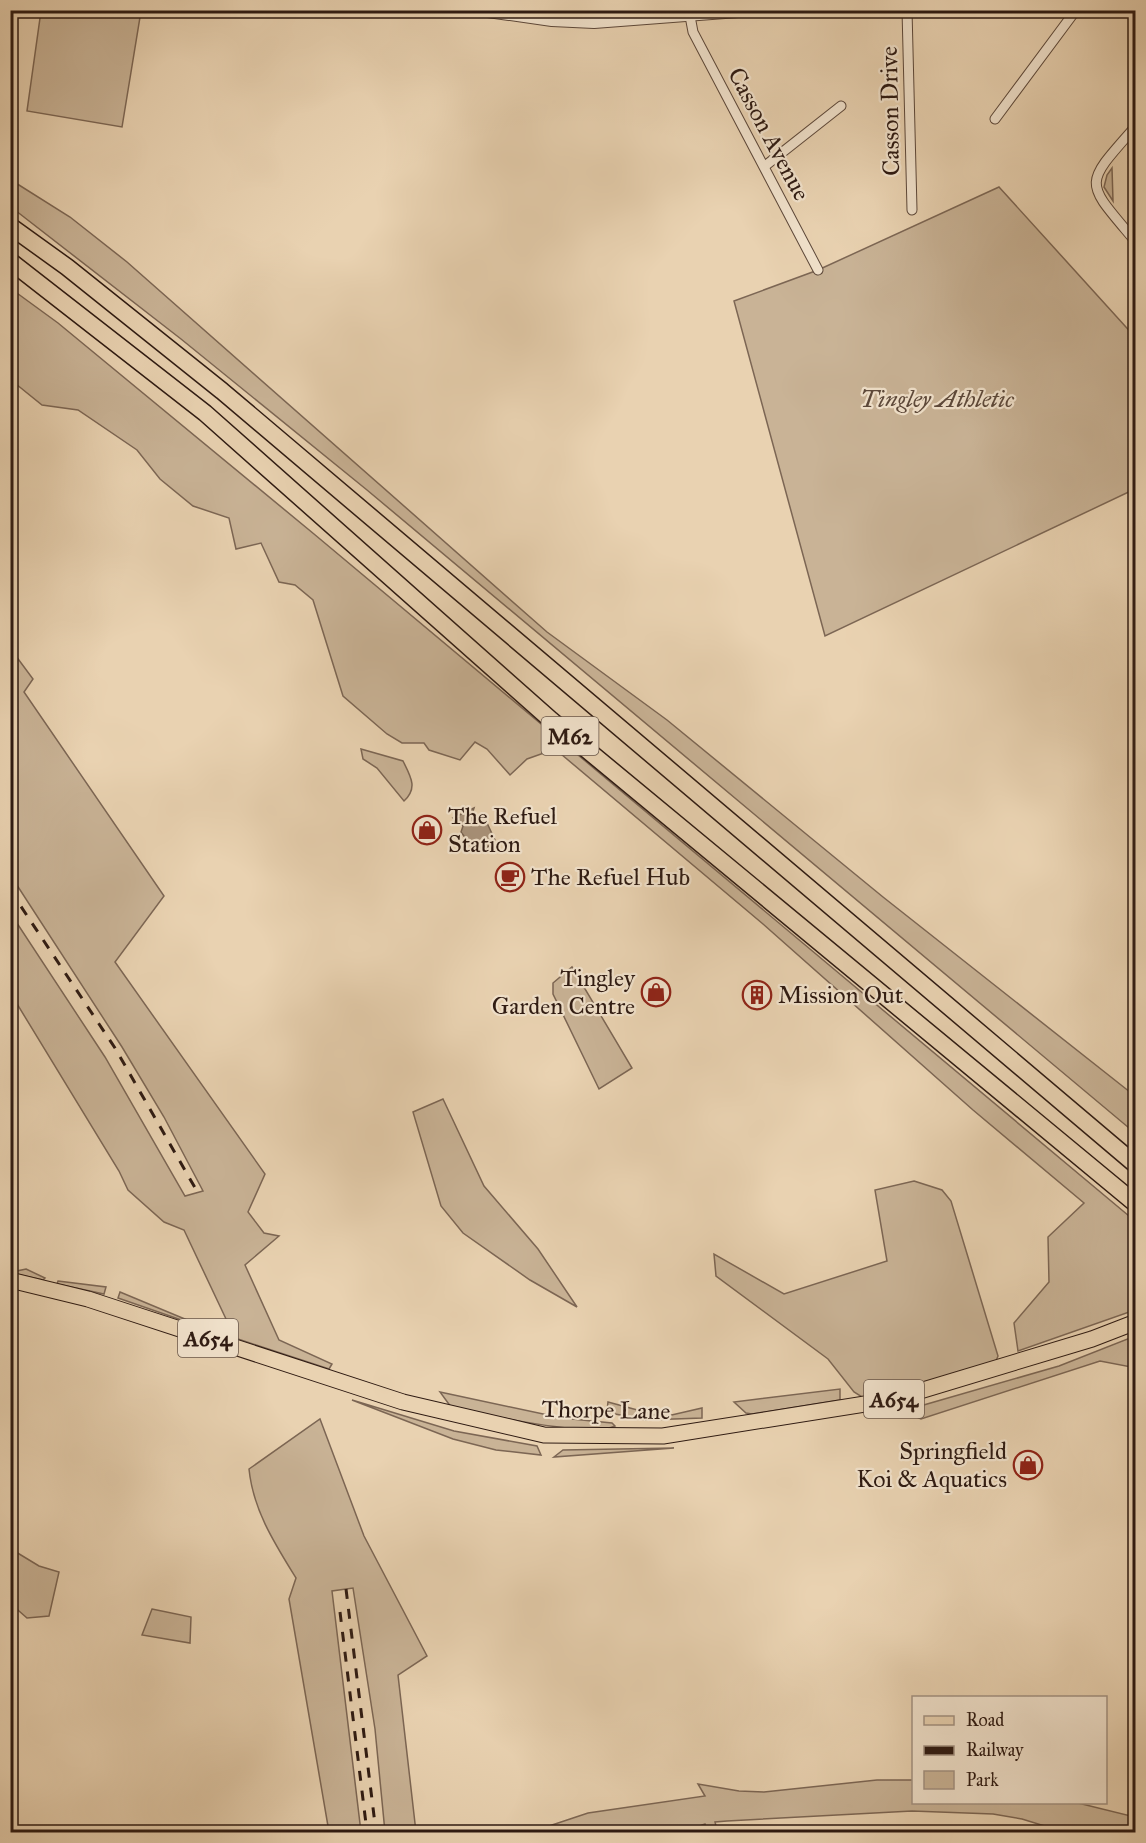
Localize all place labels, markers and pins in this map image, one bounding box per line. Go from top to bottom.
place label: The Refuel Station [448,801,558,859]
shop icon: The Refuel Station [411,814,443,846]
cafe icon: The Refuel Hub [494,861,526,893]
place label: The Refuel Hub [531,862,690,892]
place label: Tingley Garden Centre [492,963,636,1021]
shop icon: Tingley Garden Centre [640,976,672,1008]
building icon: Mission Out [741,979,773,1011]
place label: Mission Out [778,980,904,1010]
place label: Springfield Koi & Aquatics [857,1436,1007,1494]
shop icon: Springfield Koi & Aquatics [1012,1449,1044,1481]

